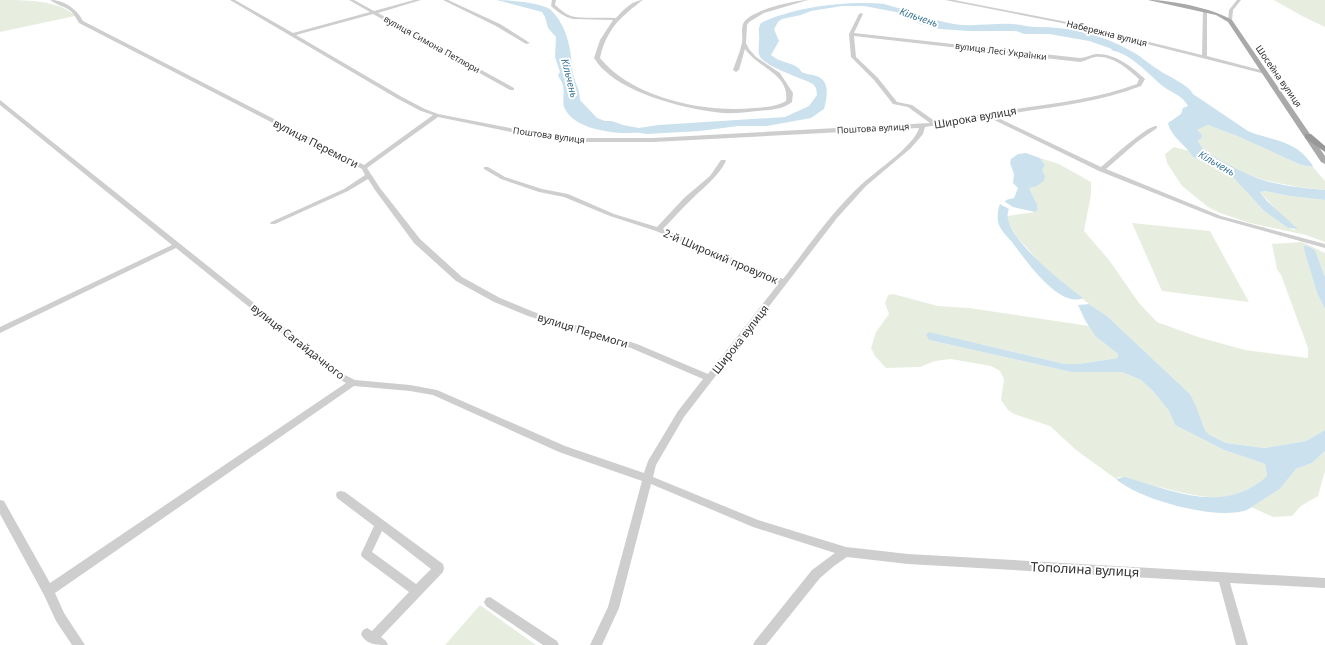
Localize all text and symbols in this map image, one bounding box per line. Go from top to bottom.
water label: Кільчень [898,4,940,30]
street label: вулиця Симона Петлюри [381,12,483,76]
street label: Набережна вулиця [1065,17,1149,49]
street label: вулиця Лесі Українки [954,39,1048,63]
street label: Шосейна вулиця [1253,42,1305,110]
water label: Кільчень [558,57,582,99]
street label: Широка вулиця [933,102,1017,132]
street label: вулиця Перемоги [271,115,361,171]
street label: Поштова вулиця [836,120,910,136]
street label: Поштова вулиця [512,124,586,146]
water label: Кільчень [1196,147,1238,179]
street label: 2-й Широкий провулок [661,225,781,287]
street label: вулиця Сагайдачного [248,300,348,382]
street label: Широка вулиця [708,301,772,377]
street label: вулиця Перемоги [536,309,630,351]
street label: Тополина вулиця [1030,557,1140,581]

